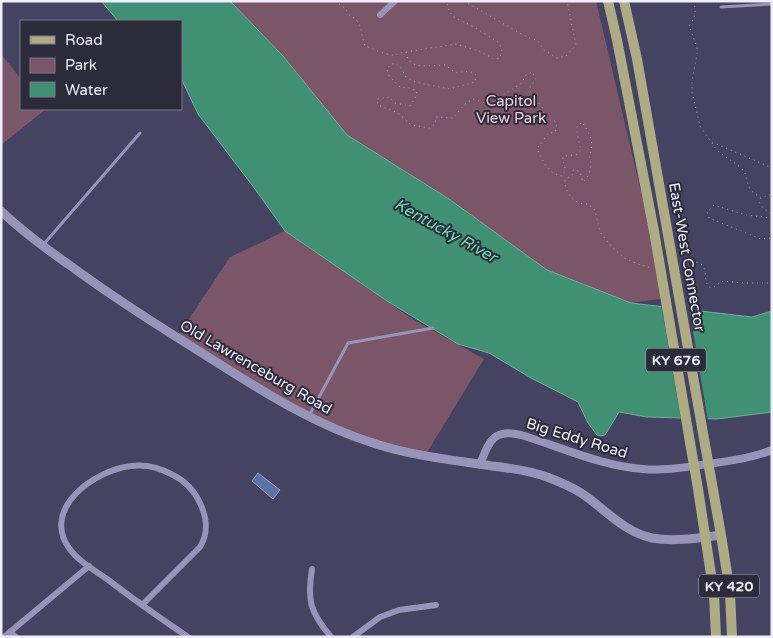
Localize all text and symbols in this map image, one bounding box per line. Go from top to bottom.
legend [20,20,182,110]
text: Road [65,31,103,49]
text: Park [65,56,97,74]
text: Water [65,81,108,99]
park label: Capitol View Park [476,92,546,127]
street label: East-West Connector [665,181,709,333]
water label: Kentucky River [391,194,502,268]
street label: Old Lawrenceburg Road [177,316,335,418]
road number: KY 676 [646,348,706,372]
street label: Big Eddy Road [524,414,630,462]
road number: KY 420 [699,574,759,598]

